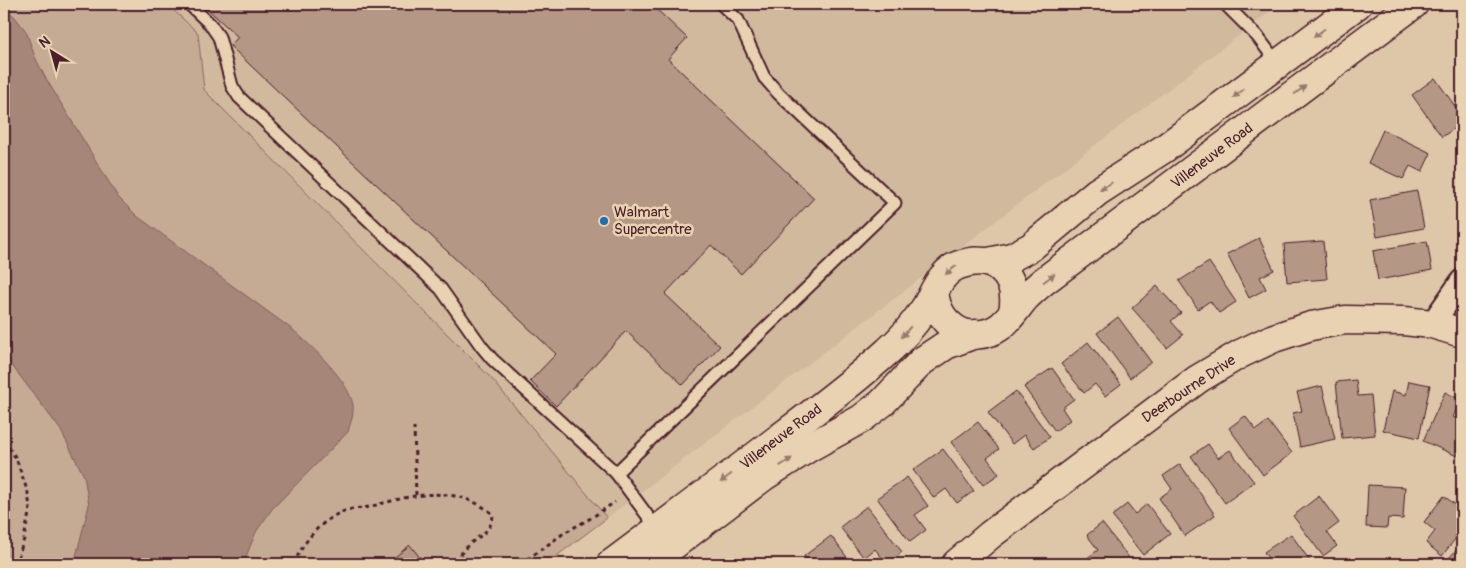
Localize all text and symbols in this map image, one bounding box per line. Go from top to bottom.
north arrow [28,28,78,78]
one-way arrow [1312,28,1326,38]
text: N [36,32,53,52]
one-way arrow [1293,84,1306,95]
one-way arrow [1232,88,1246,98]
street label: Villeneuve Road [1167,119,1257,193]
one-way arrow [1099,182,1113,191]
place label: Walmart Supercentre [614,203,692,239]
marker: Walmart Supercentre [598,215,610,227]
one-way arrow [945,265,958,276]
one-way arrow [1042,273,1056,283]
one-way arrow [901,325,912,338]
street label: Deerbourne Drive [1138,350,1240,427]
street label: Villeneuve Road [736,400,826,474]
one-way arrow [780,458,793,467]
one-way arrow [720,473,733,484]

